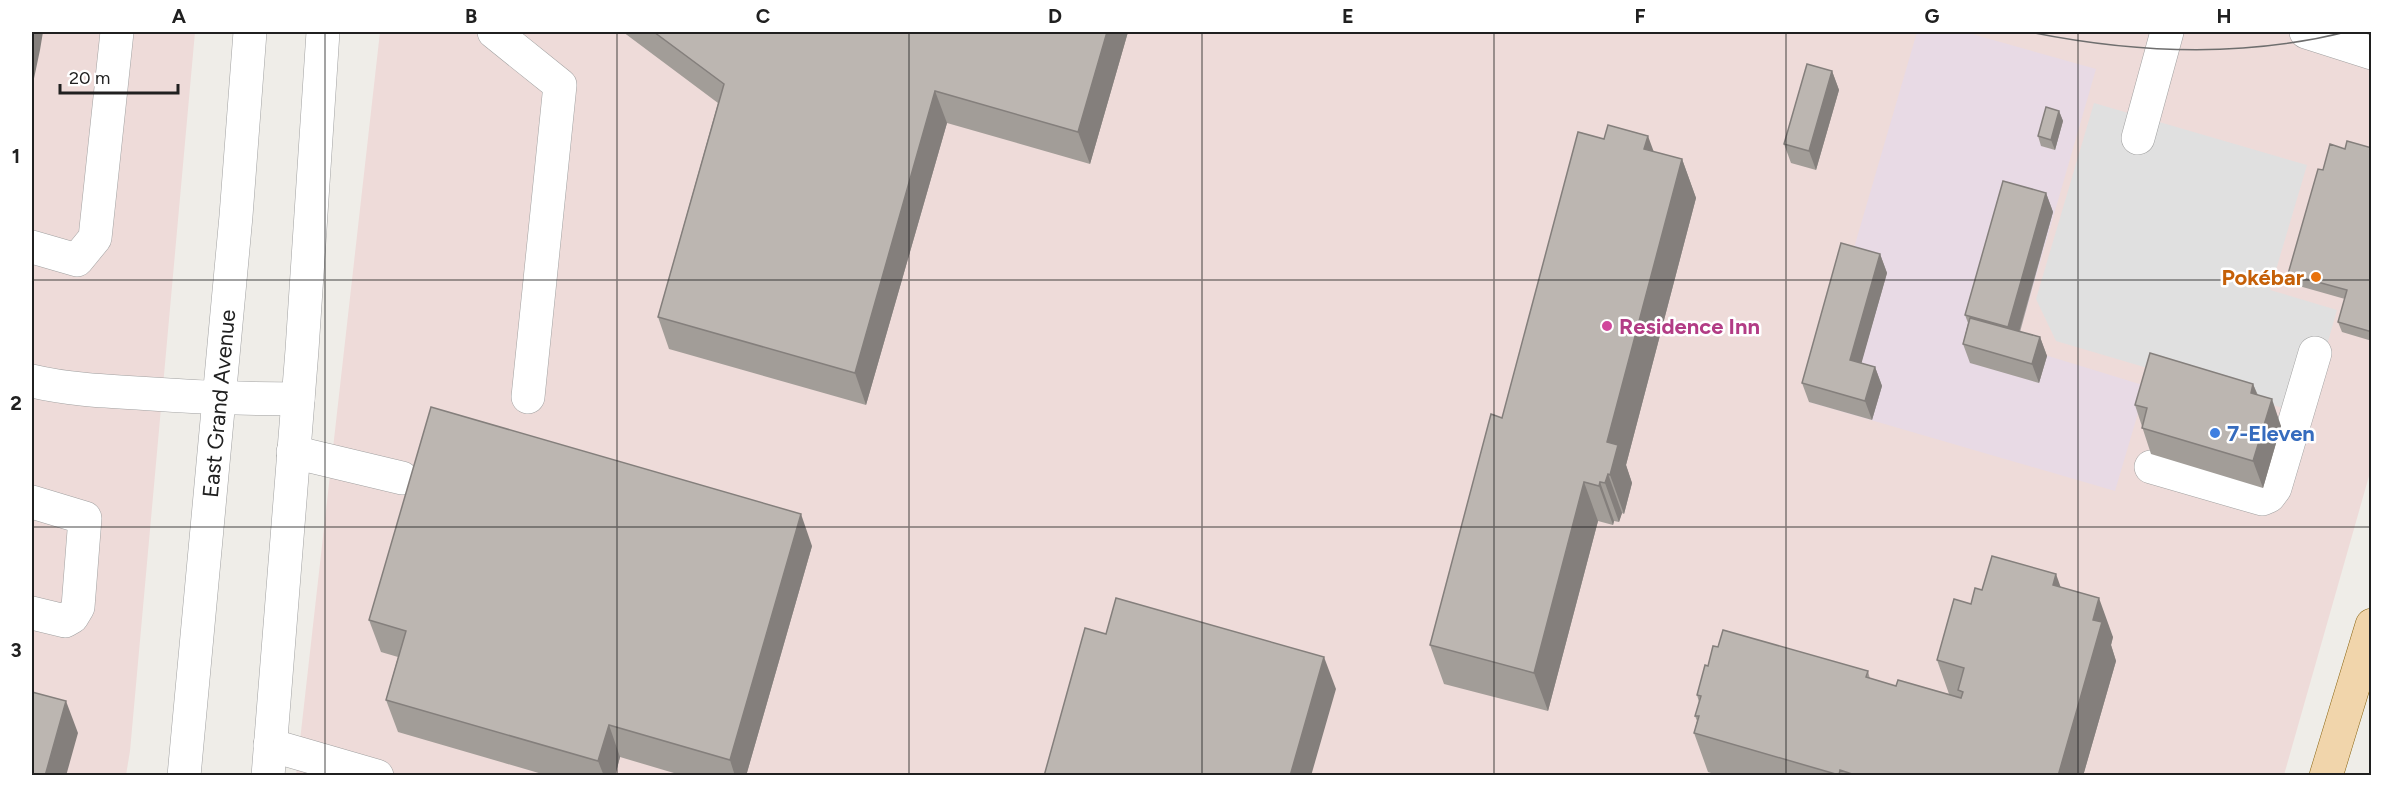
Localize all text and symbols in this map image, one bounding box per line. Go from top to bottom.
text: A [172,4,187,28]
text: B [465,4,477,28]
text: C [756,4,770,28]
text: D [1048,4,1062,28]
text: E [1342,4,1354,28]
text: F [1634,4,1646,28]
text: G [1925,4,1940,28]
text: H [2217,4,2232,28]
scale bar [60,57,178,95]
text: 20 m [69,67,110,89]
text: 1 [12,144,20,168]
place label: Pokébar [2221,264,2305,291]
marker: Pokébar [2309,270,2323,284]
street label: East Grand Avenue [197,308,241,499]
place label: Residence Inn [1619,313,1760,340]
marker: Residence Inn [1600,319,1614,333]
text: 2 [10,391,22,415]
place label: 7-Eleven [2227,420,2315,447]
marker: 7-Eleven [2208,426,2222,440]
text: 3 [10,638,22,662]

